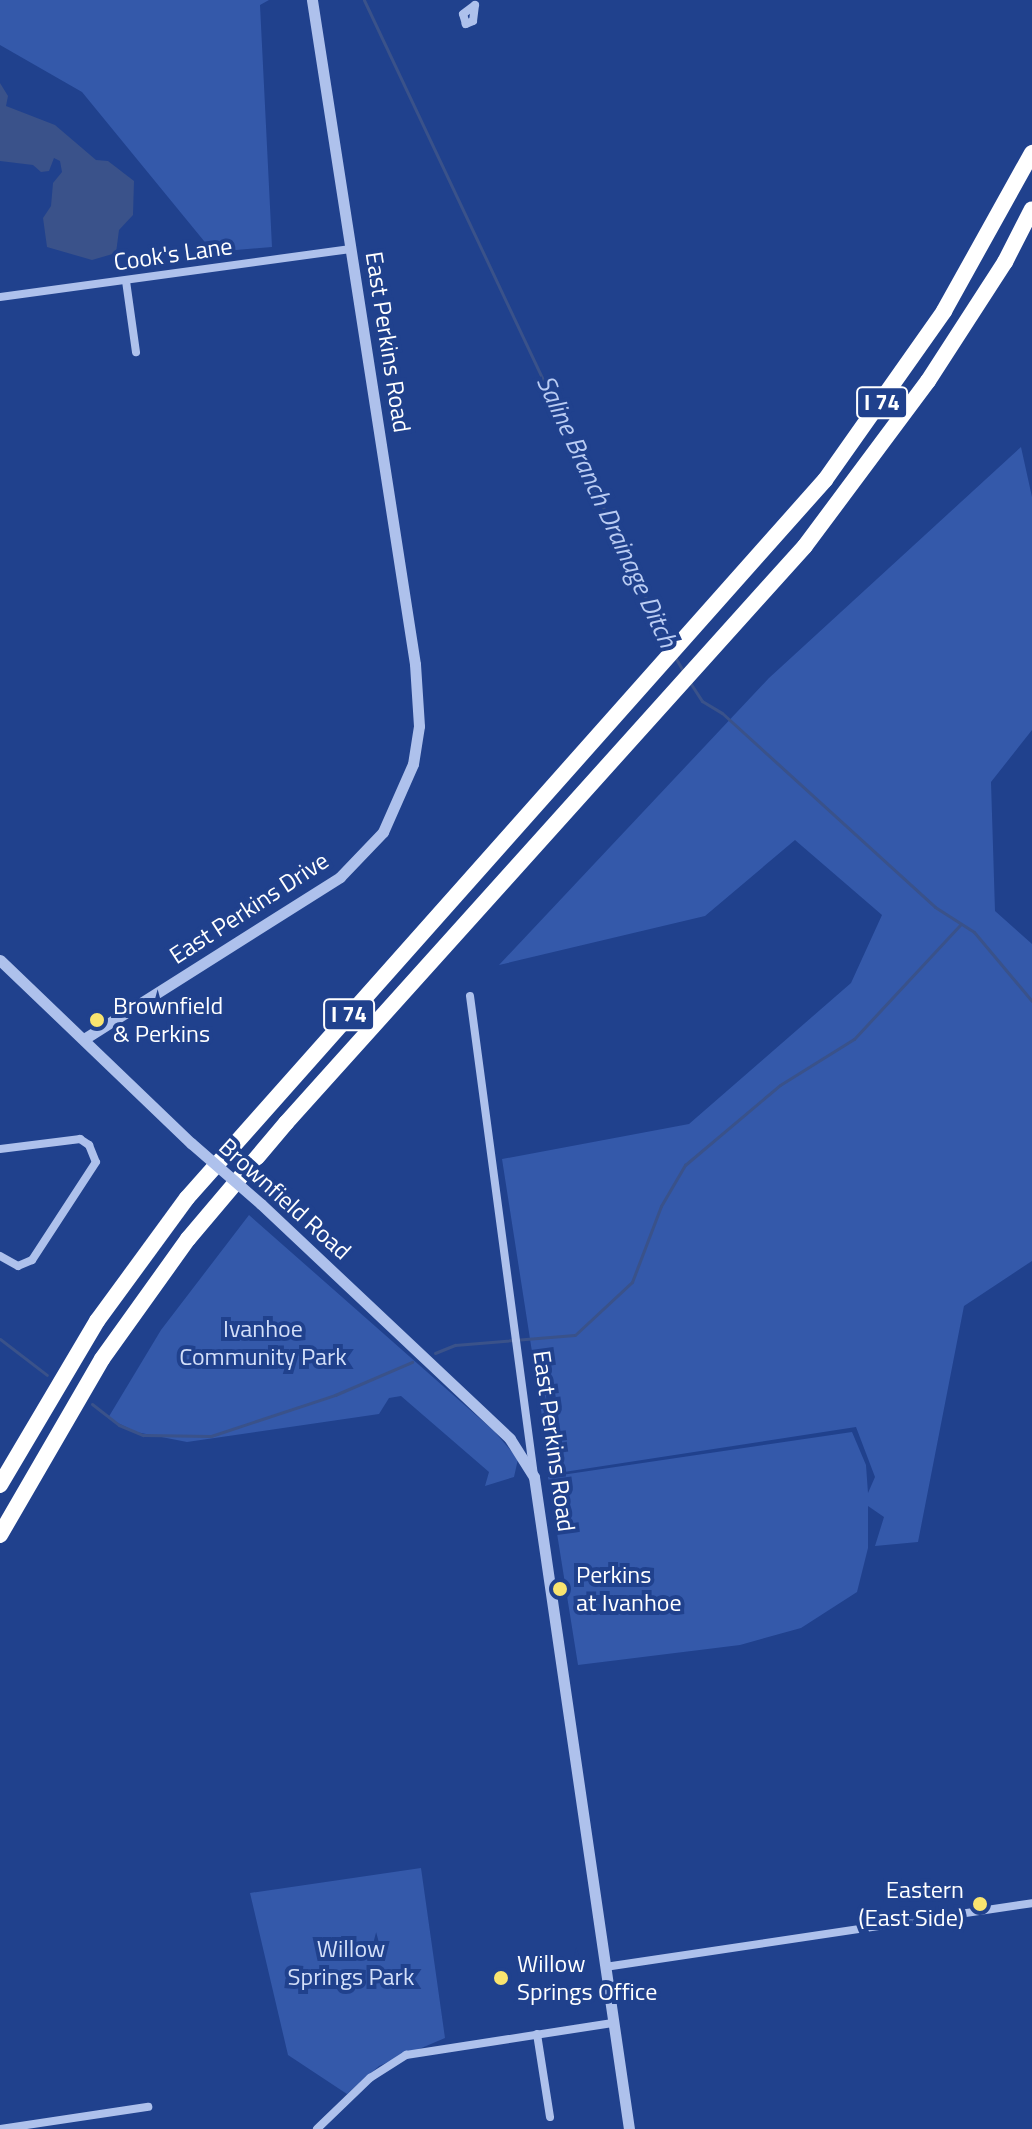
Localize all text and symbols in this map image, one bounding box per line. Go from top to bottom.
street label: Cook's Lane [112,231,234,277]
street label: East Perkins Road [359,249,417,435]
water label: Saline Branch Drainage Ditch [530,370,684,652]
road number: I 74 [856,385,908,421]
street label: East Perkins Drive [164,846,334,970]
place label: Brownfield & Perkins [113,992,223,1048]
road number: I 74 [323,997,375,1033]
marker: Brownfield & Perkins [88,1011,106,1029]
street label: Brownfield Road [213,1132,357,1266]
park label: Ivanhoe Community Park [179,1315,347,1371]
street label: East Perkins Road [527,1349,581,1533]
place label: Perkins at Ivanhoe [576,1561,682,1617]
marker: Perkins at Ivanhoe [551,1580,569,1598]
place label: Eastern (East Side) [858,1876,964,1932]
marker: Eastern (East Side) [971,1895,989,1913]
park label: Willow Springs Park [288,1935,414,1991]
place label: Willow Springs Office [517,1950,657,2006]
marker: Willow Springs Office [492,1969,510,1987]

